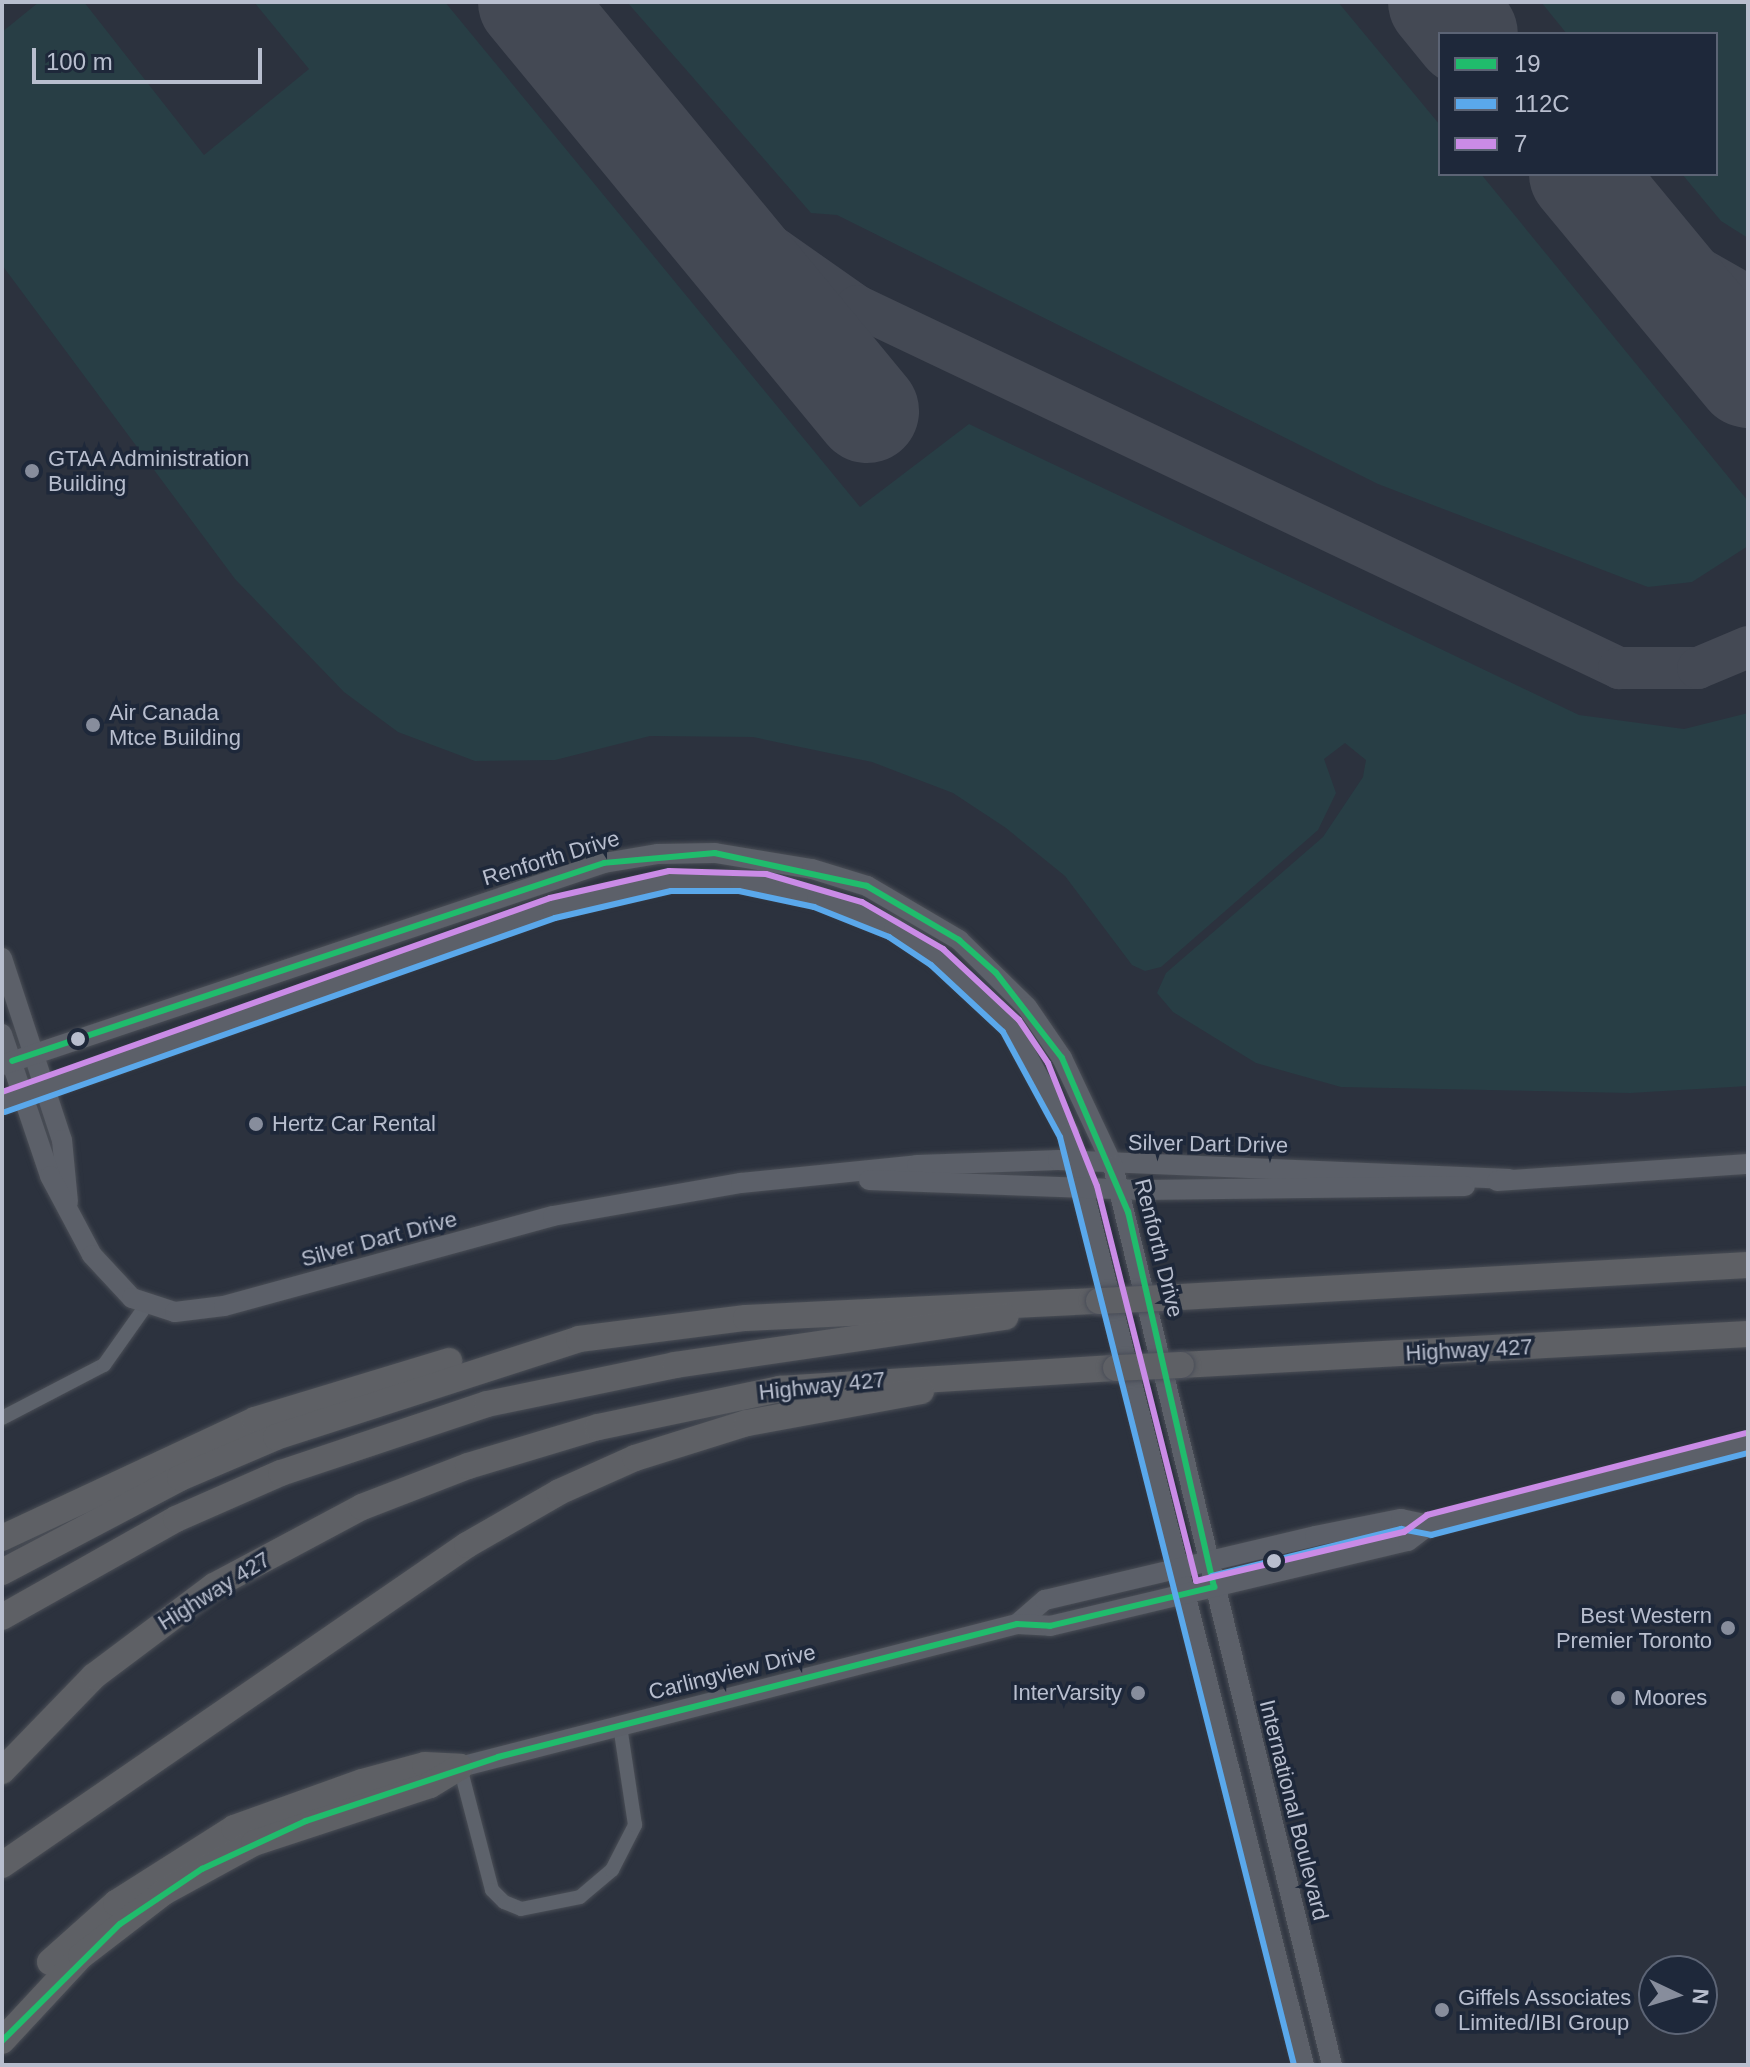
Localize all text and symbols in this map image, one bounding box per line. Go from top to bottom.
scale bar [36,32,266,82]
legend [1438,32,1718,176]
text: 100 m [46,48,113,75]
text: 19 [1514,50,1541,77]
text: 112C [1514,90,1570,117]
text: 7 [1514,130,1527,157]
place label: GTAA Administration Building [48,445,252,496]
marker: GTAA Administration Building [23,462,41,480]
place label: Air Canada Mtce Building [109,699,241,750]
marker: Air Canada Mtce Building [84,716,102,734]
street label: Renforth Drive [479,825,623,891]
unlabelled marker [70,1031,86,1047]
place label: Hertz Car Rental [272,1111,436,1137]
marker: Hertz Car Rental [247,1115,265,1133]
street label: Silver Dart Drive [1128,1129,1288,1159]
street label: Renforth Drive [1129,1176,1189,1320]
street label: Silver Dart Drive [298,1206,460,1272]
street label: Highway 427 [1405,1333,1533,1367]
street label: Highway 427 [757,1366,887,1406]
street label: Highway 427 [153,1546,275,1636]
unlabelled marker [1266,1553,1282,1569]
place label: Best Western Premier Toronto [1555,1602,1712,1654]
marker: Best Western Premier Toronto [1719,1619,1737,1637]
street label: Carlingview Drive [646,1638,818,1706]
place label: InterVarsity [1012,1680,1122,1706]
marker: InterVarsity [1129,1684,1147,1702]
place label: Moores [1634,1685,1707,1711]
marker: Moores [1609,1689,1627,1707]
street label: International Boulevard [1254,1697,1334,1923]
north arrow [1638,1955,1718,2035]
place label: Giffels Associates Limited/IBI Group [1458,1984,1632,2036]
text: N [1687,1988,1713,2005]
marker: Giffels Associates Limited/IBI Group [1433,2001,1451,2019]

